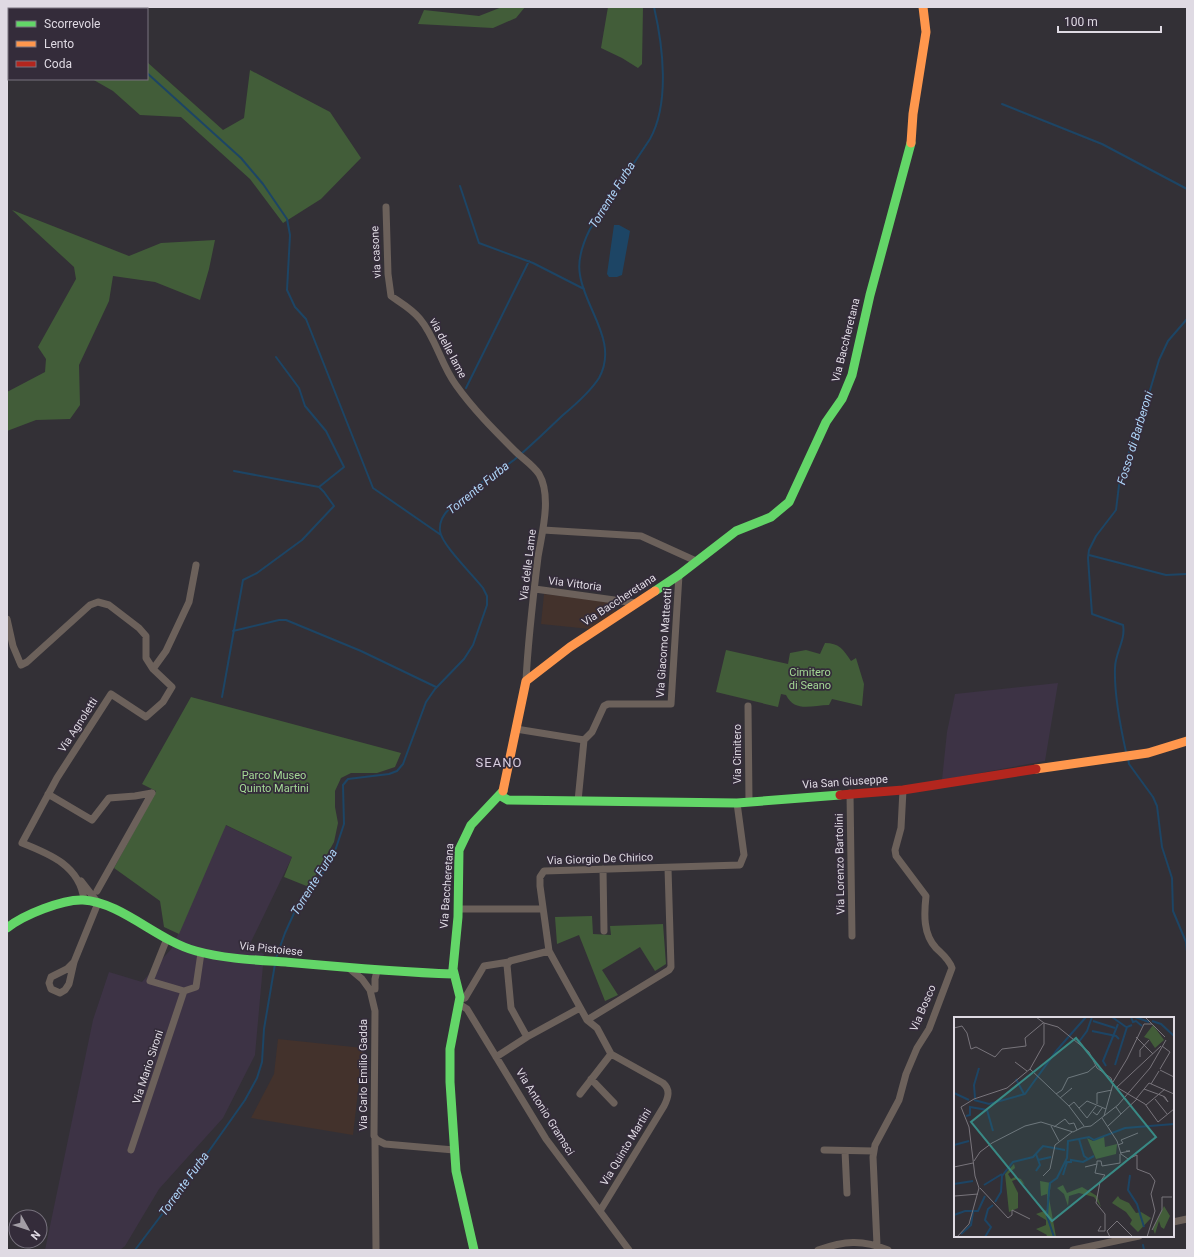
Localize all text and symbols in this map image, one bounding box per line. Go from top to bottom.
legend [8,8,148,80]
scale bar [1058,8,1161,34]
text: 100 m [1064,15,1098,29]
text: Scorrevole [44,17,100,31]
text: Lento [44,37,74,51]
text: Coda [44,57,72,71]
water label: Torrente Furba [586,159,638,231]
street label: via casone [368,225,384,278]
street label: Via Baccheretana [829,297,863,383]
street label: via delle lame [427,315,469,381]
water label: Fosso di Barberoni [1114,389,1156,486]
water label: Torrente Furba [444,459,512,517]
street label: Via delle Lame [517,528,539,601]
street label: Via Baccheretana [580,571,659,629]
street label: Via Vittoria [547,574,603,594]
street label: Via Giacomo Matteotti [654,588,674,698]
park label: Cimitero di Seano [789,666,831,692]
street label: Via Agnoletti [56,695,100,755]
street label: Via Cimitero [731,724,744,784]
district label: SEANO [476,755,522,770]
park label: Parco Museo Quinto Martini [239,769,309,795]
street label: Via San Giuseppe [802,773,888,791]
street label: Via Lorenzo Bartolini [833,813,847,915]
street label: Via Baccheretana [438,843,456,929]
water label: Torrente Furba [288,846,340,918]
street label: Via Giorgio De Chirico [547,851,653,867]
street label: Via Pistoiese [239,939,303,959]
street label: Via Bosco [907,983,939,1033]
inset map [954,1017,1174,1237]
street label: Via Carlo Emilio Gadda [357,1019,370,1131]
street label: Via Mario Sironi [130,1028,166,1106]
street label: Via Antonio Gramsci [513,1066,577,1158]
street label: Via Quinto Martini [598,1106,654,1188]
water label: Torrente Furba [156,1149,212,1219]
north arrow [8,1209,48,1249]
text: N [28,1228,43,1242]

